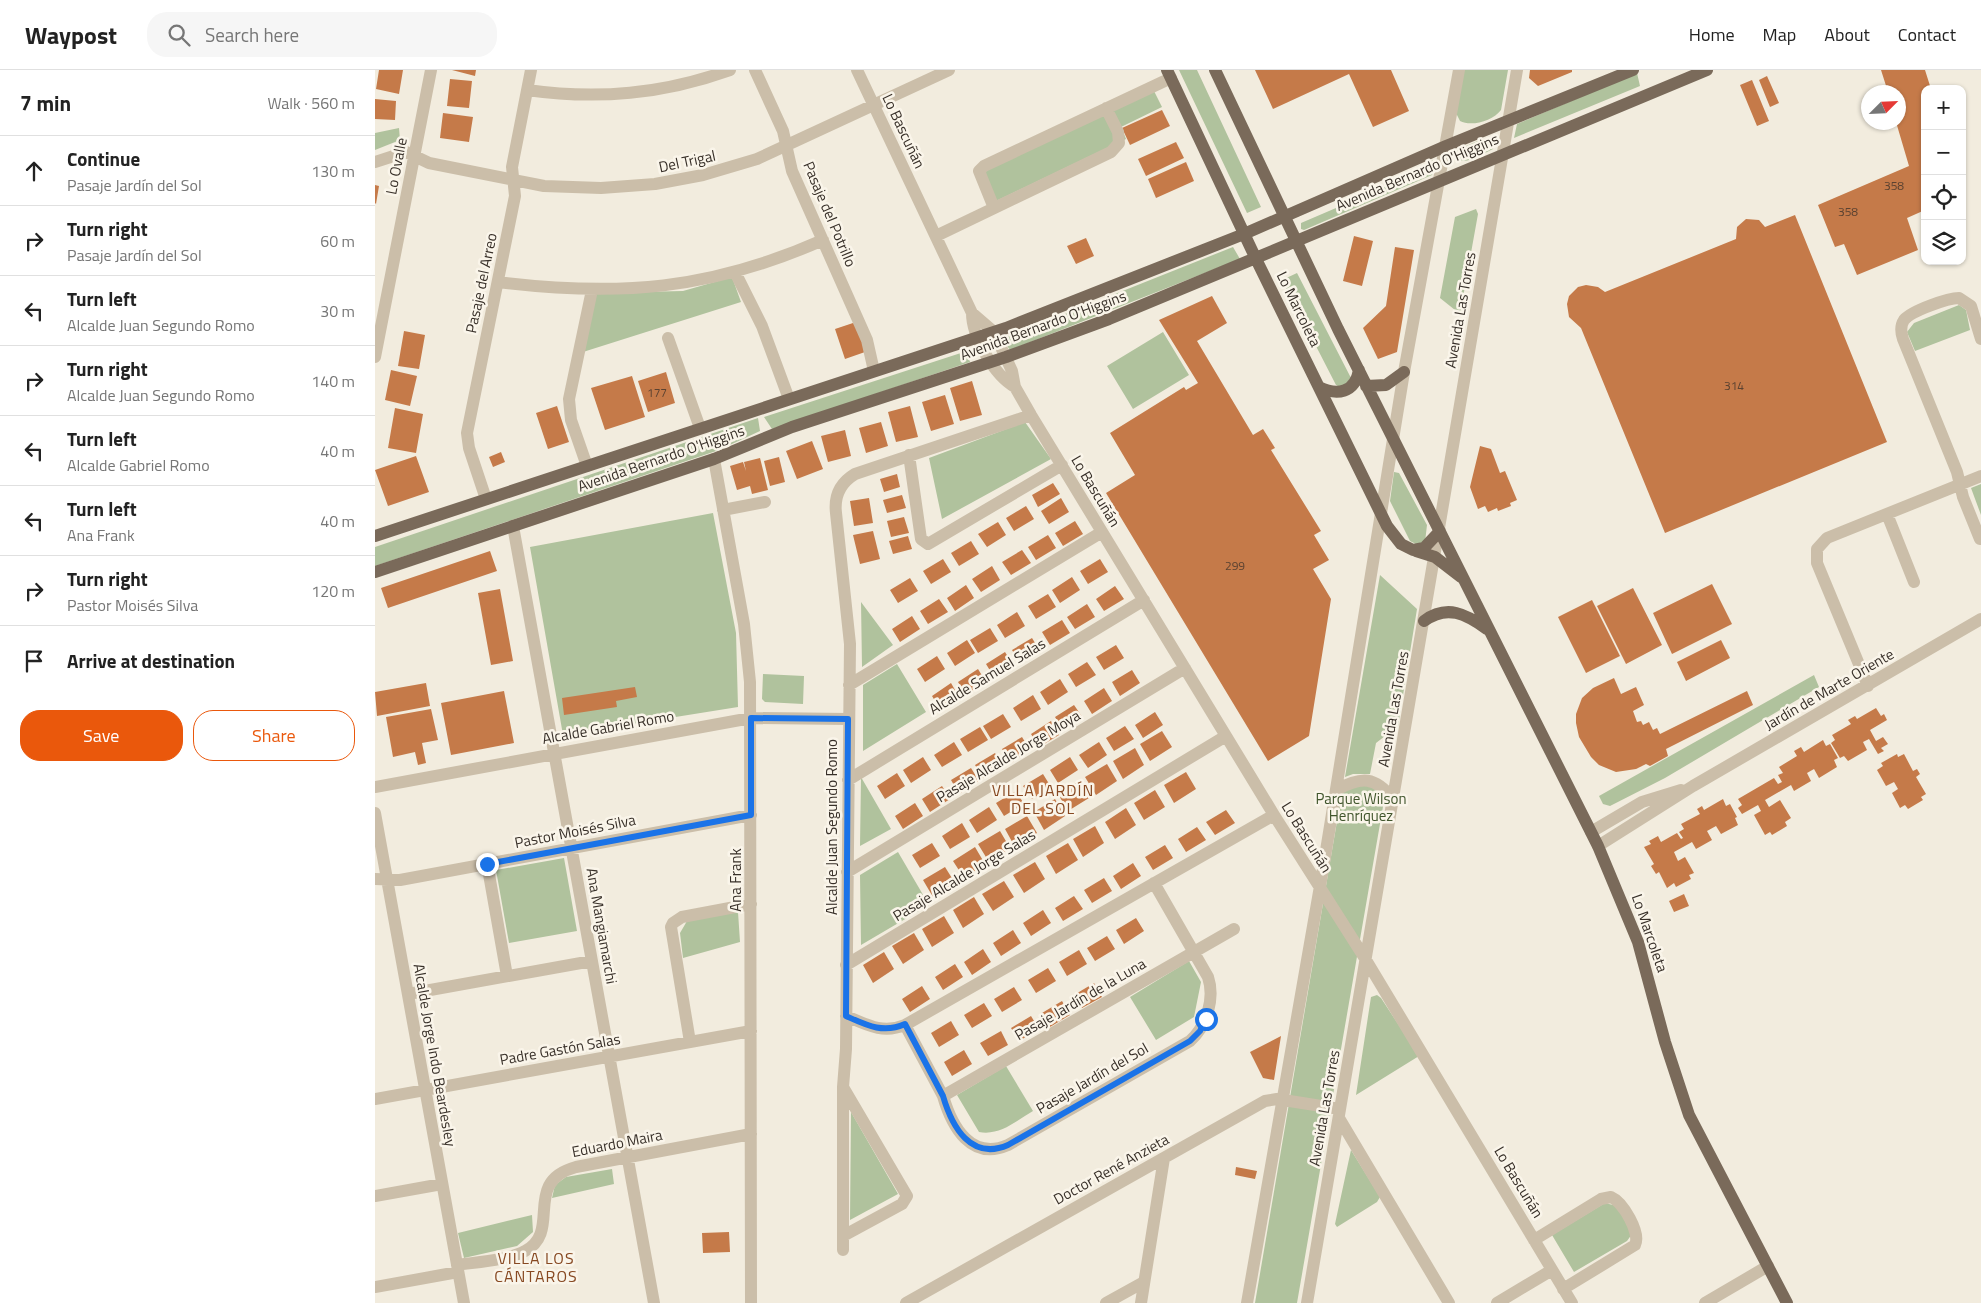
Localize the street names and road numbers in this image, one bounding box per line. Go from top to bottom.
street label: Lo Bascuñán [877,90,931,172]
street label: Avenida Bernardo O'Higgins [1332,127,1502,217]
street label: Lo Ovalle [379,136,413,196]
street label: Del Trigal [656,144,718,178]
street label: Pasaje del Potrillo [797,158,863,270]
street label: Pasaje del Arreo [459,231,503,335]
street label: Avenida Las Torres [1438,250,1482,370]
street label: Lo Marcoleta [1271,267,1327,351]
street label: Avenida Bernardo O'Higgins [957,284,1129,366]
street label: Avenida Bernardo O'Higgins [574,419,748,497]
street label: Lo Bascuñán [1065,451,1127,531]
street label: Alcalde Samuel Salas [924,632,1050,720]
street label: Jardín de Marte Oriente [1760,642,1898,736]
street label: Avenida Las Torres [1371,649,1415,769]
street label: Alcalde Gabriel Romo [540,704,676,750]
street label: Pasaje Alcalde Jorge Moya [932,704,1085,808]
street label: Alcalde Juan Segundo Romo [820,739,843,915]
street label: Lo Bascuñán [1276,797,1338,877]
street label: Pastor Moisés Silva [512,808,638,854]
street label: Pasaje Alcalde Jorge Salas [888,823,1040,927]
street label: Ana Frank [724,848,747,912]
street label: Ana Mangiamarchi [580,866,624,986]
street label: Lo Marcoleta [1626,891,1674,976]
street label: Pasaje Jardín de la Luna [1010,952,1150,1046]
street label: Alcalde Jorge Indo Beardesley [408,962,462,1148]
street label: Padre Gastón Salas [498,1027,622,1071]
street label: Pasaje Jardín del Sol [1032,1036,1152,1120]
street label: Avenida Las Torres [1302,1048,1346,1168]
street label: Eduardo Maira [570,1123,665,1163]
street label: Doctor René Anzieta [1049,1127,1173,1210]
street label: Lo Bascuñán [1488,1142,1550,1222]

